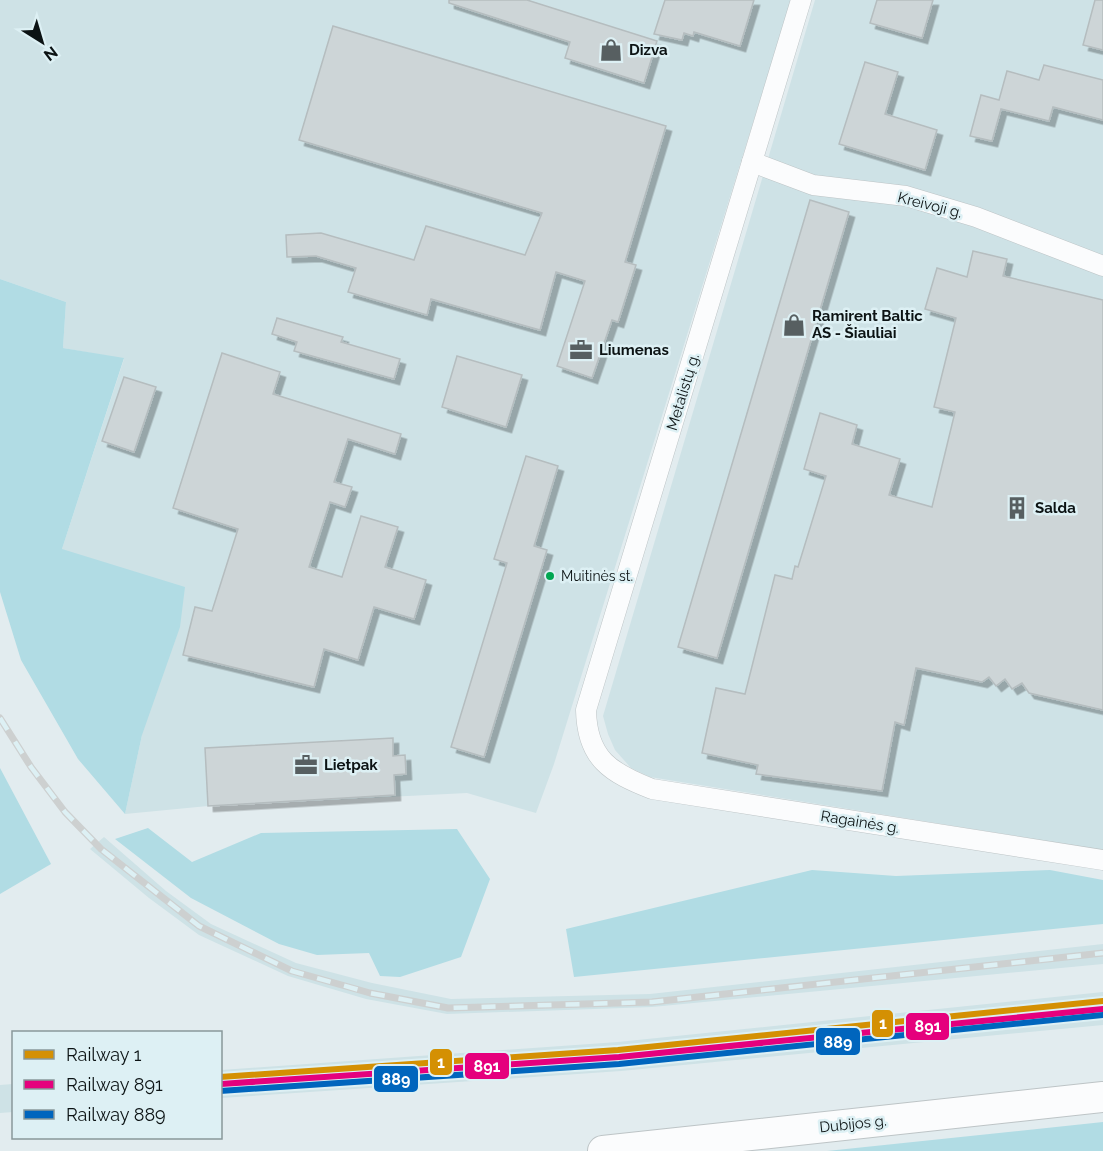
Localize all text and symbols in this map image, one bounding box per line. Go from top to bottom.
north arrow [12,12,72,72]
shop icon: Dizva [598,37,624,63]
place label: Dizva [629,41,668,59]
text: N [40,42,61,65]
street label: Kreivoji g. [896,188,964,222]
place label: Ramirent Baltic AS - Šiauliai [812,307,923,342]
shop icon: Ramirent Baltic AS - Šiauliai [781,312,807,338]
office icon: Liumenas [568,337,594,363]
place label: Liumenas [599,341,669,359]
street label: Metalistų g. [663,351,703,433]
building icon: Salda [1004,495,1030,521]
place label: Salda [1035,499,1076,517]
place label: Muitinės st. [561,568,633,584]
marker: Muitinės st. [544,570,556,582]
office icon: Lietpak [293,752,319,778]
place label: Lietpak [324,756,378,774]
street label: Ragainės g. [819,807,901,837]
line badge: 1 [871,1009,894,1038]
line badge: 891 [905,1012,950,1041]
text: 1 [879,1014,887,1033]
text: 891 [915,1017,942,1036]
line badge: 889 [815,1027,861,1056]
legend [12,1031,222,1139]
text: 889 [824,1033,852,1052]
text: Railway 1 [66,1044,142,1065]
line badge: 1 [429,1048,453,1076]
line badge: 891 [464,1052,510,1080]
text: 1 [437,1053,445,1072]
text: 891 [474,1057,501,1076]
line badge: 889 [373,1065,419,1093]
text: 889 [382,1070,410,1089]
text: Railway 891 [66,1074,163,1095]
text: Railway 889 [66,1104,166,1125]
street label: Dubijos g. [818,1112,888,1136]

